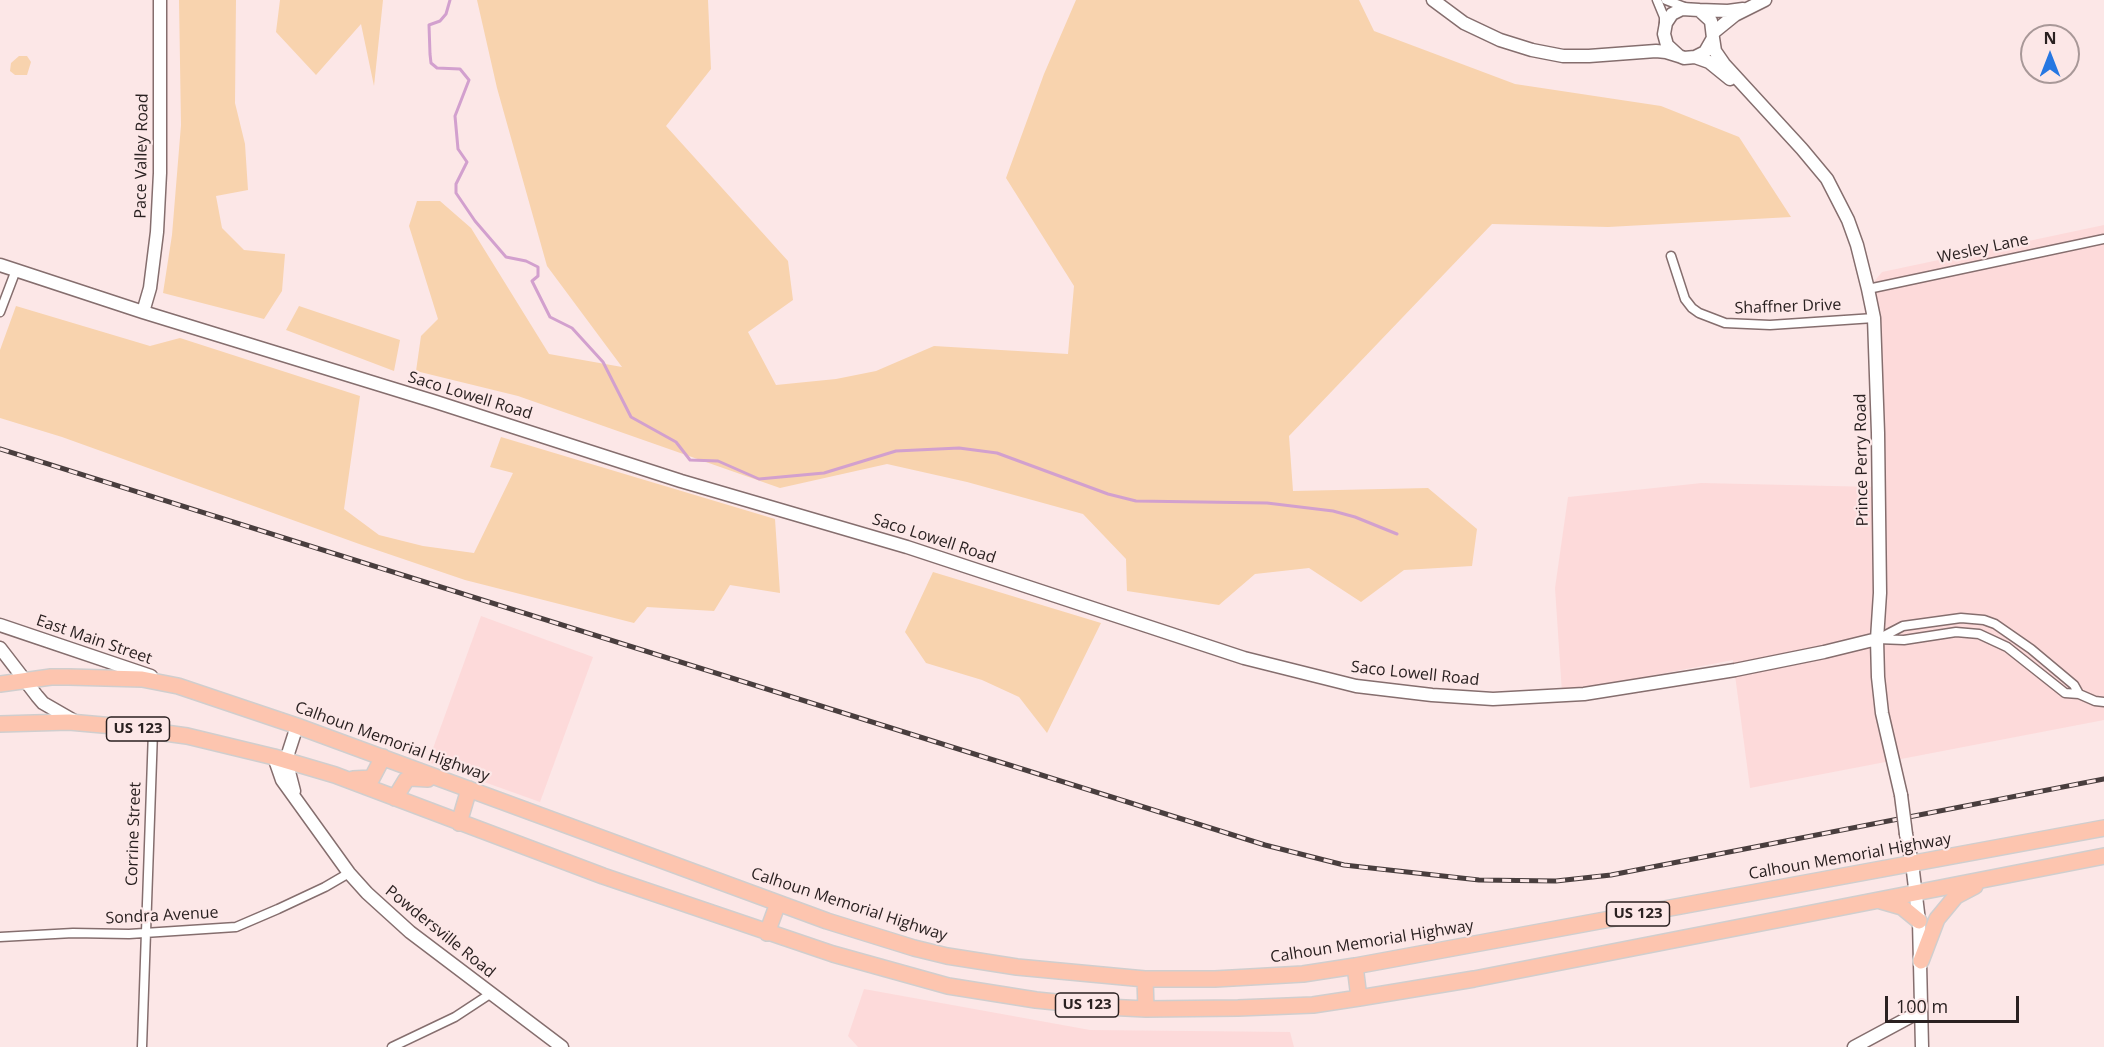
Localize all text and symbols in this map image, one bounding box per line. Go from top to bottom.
north arrow [2020,24,2080,84]
text: N [2043,27,2057,49]
street label: Pace Valley Road [131,93,153,219]
street label: Wesley Lane [1936,230,2030,268]
street label: Shaffner Drive [1734,296,1842,318]
street label: Saco Lowell Road [406,368,534,424]
street label: Prince Perry Road [1851,393,1873,527]
street label: Saco Lowell Road [870,510,998,568]
street label: East Main Street [34,611,154,669]
street label: Saco Lowell Road [1350,658,1480,690]
street label: Calhoun Memorial Highway [292,698,492,786]
road number: US 123 [106,717,170,741]
street label: Corrine Street [123,781,145,887]
street label: Calhoun Memorial Highway [1747,830,1953,884]
street label: Calhoun Memorial Highway [748,864,950,946]
street label: Powdersville Road [381,882,499,982]
road number: US 123 [1606,902,1670,926]
street label: Sondra Avenue [105,903,219,929]
street label: Calhoun Memorial Highway [1269,916,1475,968]
scale bar [1888,984,2022,1022]
road number: US 123 [1056,993,1118,1017]
text: 100 m [1896,994,1948,1018]

